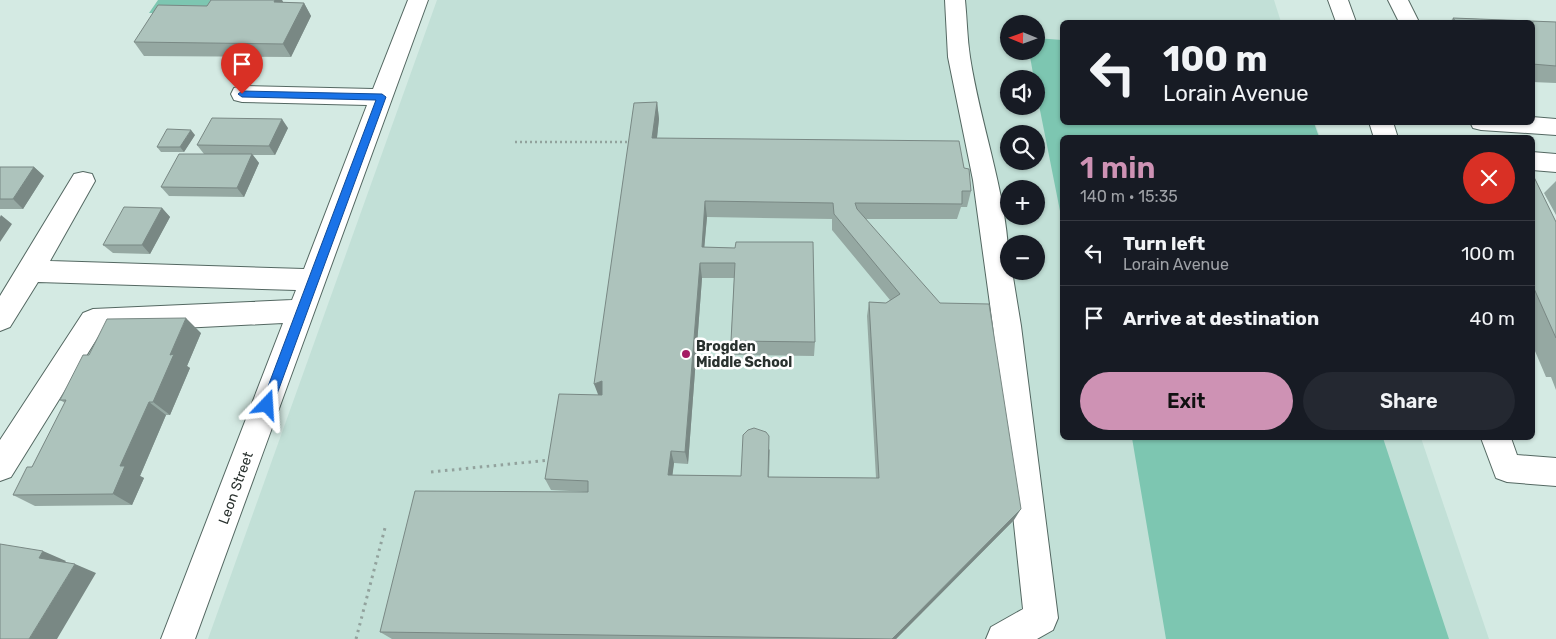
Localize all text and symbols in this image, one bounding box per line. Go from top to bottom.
north arrow [1000,15,1045,60]
map controls [1000,15,1045,280]
text: 100 m [1163,38,1268,80]
icon: left [1080,40,1145,105]
pin [221,43,263,94]
icon: arrive [228,50,256,78]
button: sound [1000,70,1045,115]
text: Lorain Avenue [1163,80,1309,107]
button: search [1000,125,1045,170]
text: 1 min [1080,150,1155,186]
button: close [1463,152,1515,204]
button: + [1000,180,1045,225]
text: 140 m · 15:35 [1080,187,1178,206]
text: Turn left [1123,232,1205,255]
button: − [1000,235,1045,280]
icon: left [1080,239,1108,267]
text: 100 m [1461,242,1515,265]
text: Lorain Avenue [1123,255,1229,274]
icon: arrive [1080,304,1108,332]
text: Arrive at destination [1123,307,1319,330]
text: 40 m [1470,307,1515,330]
place label: Brogden Middle School [696,338,792,371]
marker: Brogden Middle School [680,348,692,360]
button: Exit [1080,372,1293,430]
button: Share [1303,372,1515,430]
position arrow [240,378,292,430]
street label: Leon Street [215,449,257,527]

